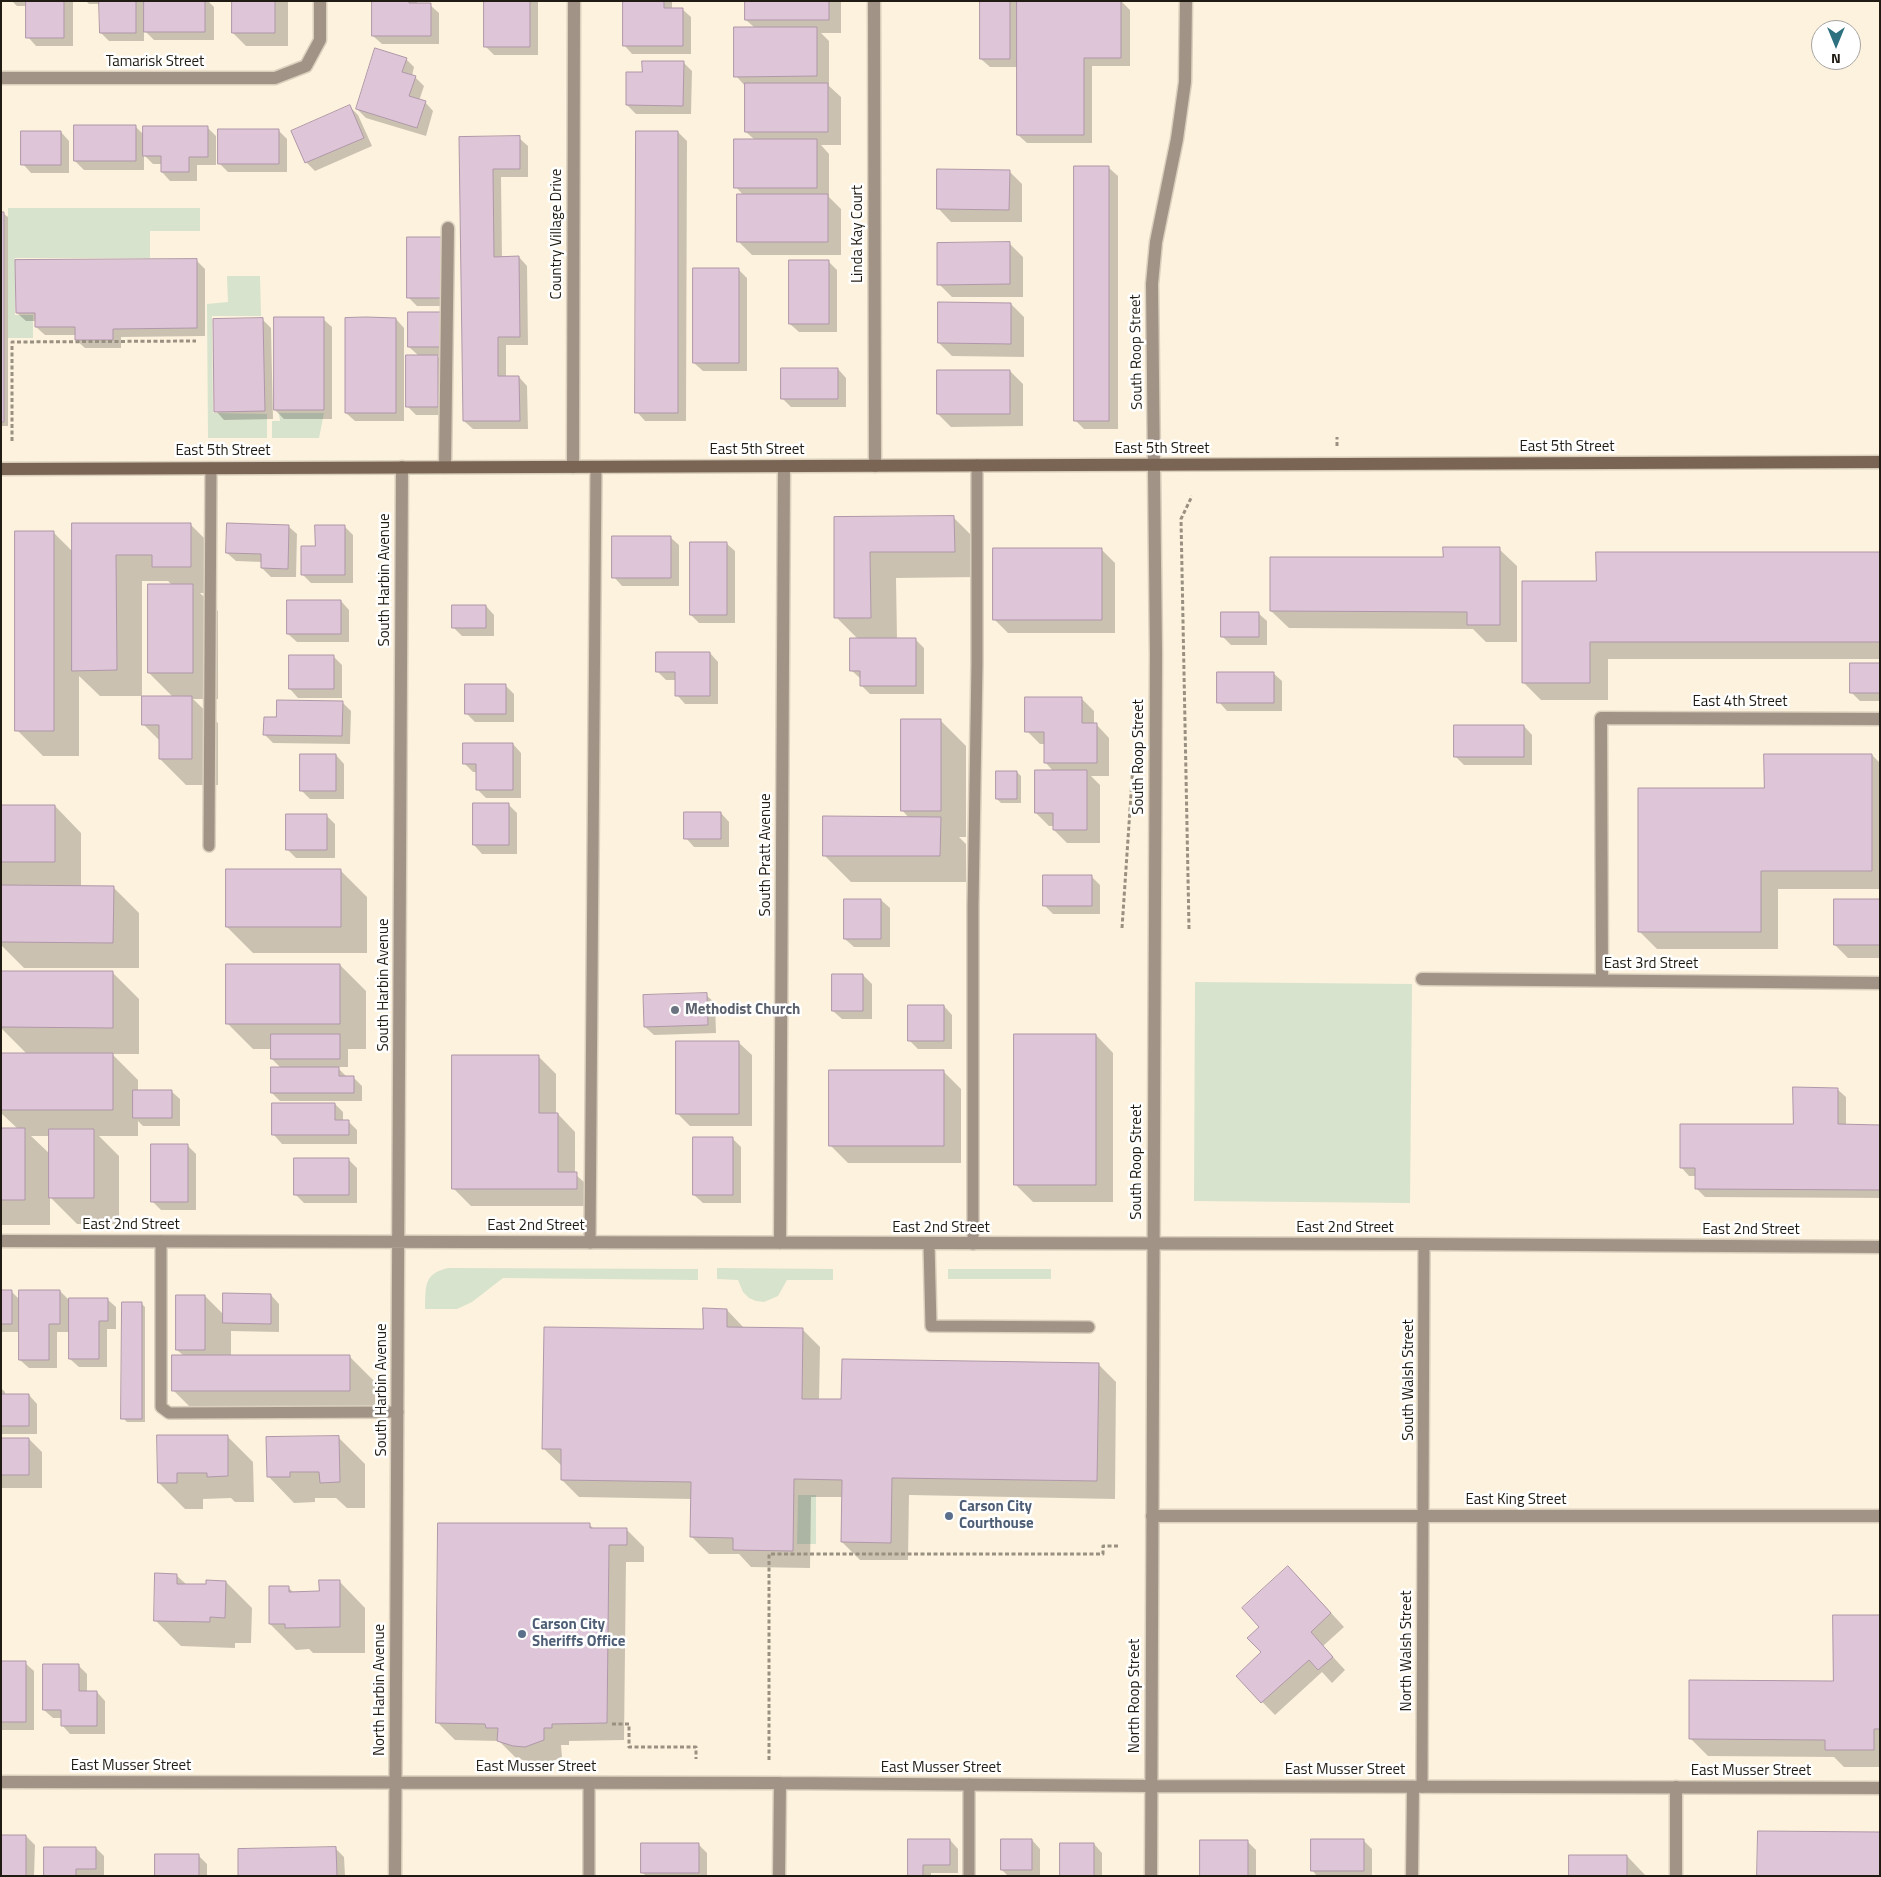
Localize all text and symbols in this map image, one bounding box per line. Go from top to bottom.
north arrow [1811,20,1861,70]
text: N [1831,49,1841,70]
street label: Tamarisk Street [106,53,204,71]
street label: Country Village Drive [548,169,566,299]
street label: Linda Kay Court [849,185,867,283]
street label: South Roop Street [1127,294,1147,410]
street label: East 5th Street [1519,438,1615,456]
street label: East 5th Street [1114,440,1210,458]
street label: East 5th Street [709,441,805,459]
street label: East 5th Street [175,442,271,460]
street label: South Harbin Avenue [376,514,394,646]
street label: East 4th Street [1692,693,1788,711]
street label: South Roop Street [1130,699,1148,815]
street label: South Pratt Avenue [757,794,775,916]
street label: South Harbin Avenue [375,919,393,1051]
street label: East 3rd Street [1604,955,1698,973]
place label: Methodist Church [685,1001,800,1019]
marker: Methodist Church [669,1004,681,1016]
street label: South Roop Street [1128,1104,1146,1220]
street label: East 2nd Street [82,1216,180,1234]
street label: East 2nd Street [487,1217,585,1235]
street label: East 2nd Street [892,1219,990,1237]
street label: East 2nd Street [1296,1219,1394,1237]
street label: East 2nd Street [1702,1221,1800,1239]
street label: South Walsh Street [1400,1319,1418,1441]
street label: South Harbin Avenue [373,1324,391,1456]
street label: East King Street [1466,1491,1566,1509]
place label: Carson City Courthouse [959,1498,1034,1533]
marker: Carson City Courthouse [943,1510,955,1522]
street label: North Walsh Street [1398,1591,1416,1711]
place label: Carson City Sheriffs Office [532,1616,625,1651]
street label: North Harbin Avenue [371,1624,389,1756]
marker: Carson City Sheriffs Office [516,1628,528,1640]
street label: North Roop Street [1126,1639,1144,1753]
street label: East Musser Street [71,1757,191,1775]
street label: East Musser Street [476,1758,596,1776]
street label: East Musser Street [881,1759,1001,1777]
street label: East Musser Street [1285,1761,1405,1779]
street label: East Musser Street [1691,1762,1811,1780]

